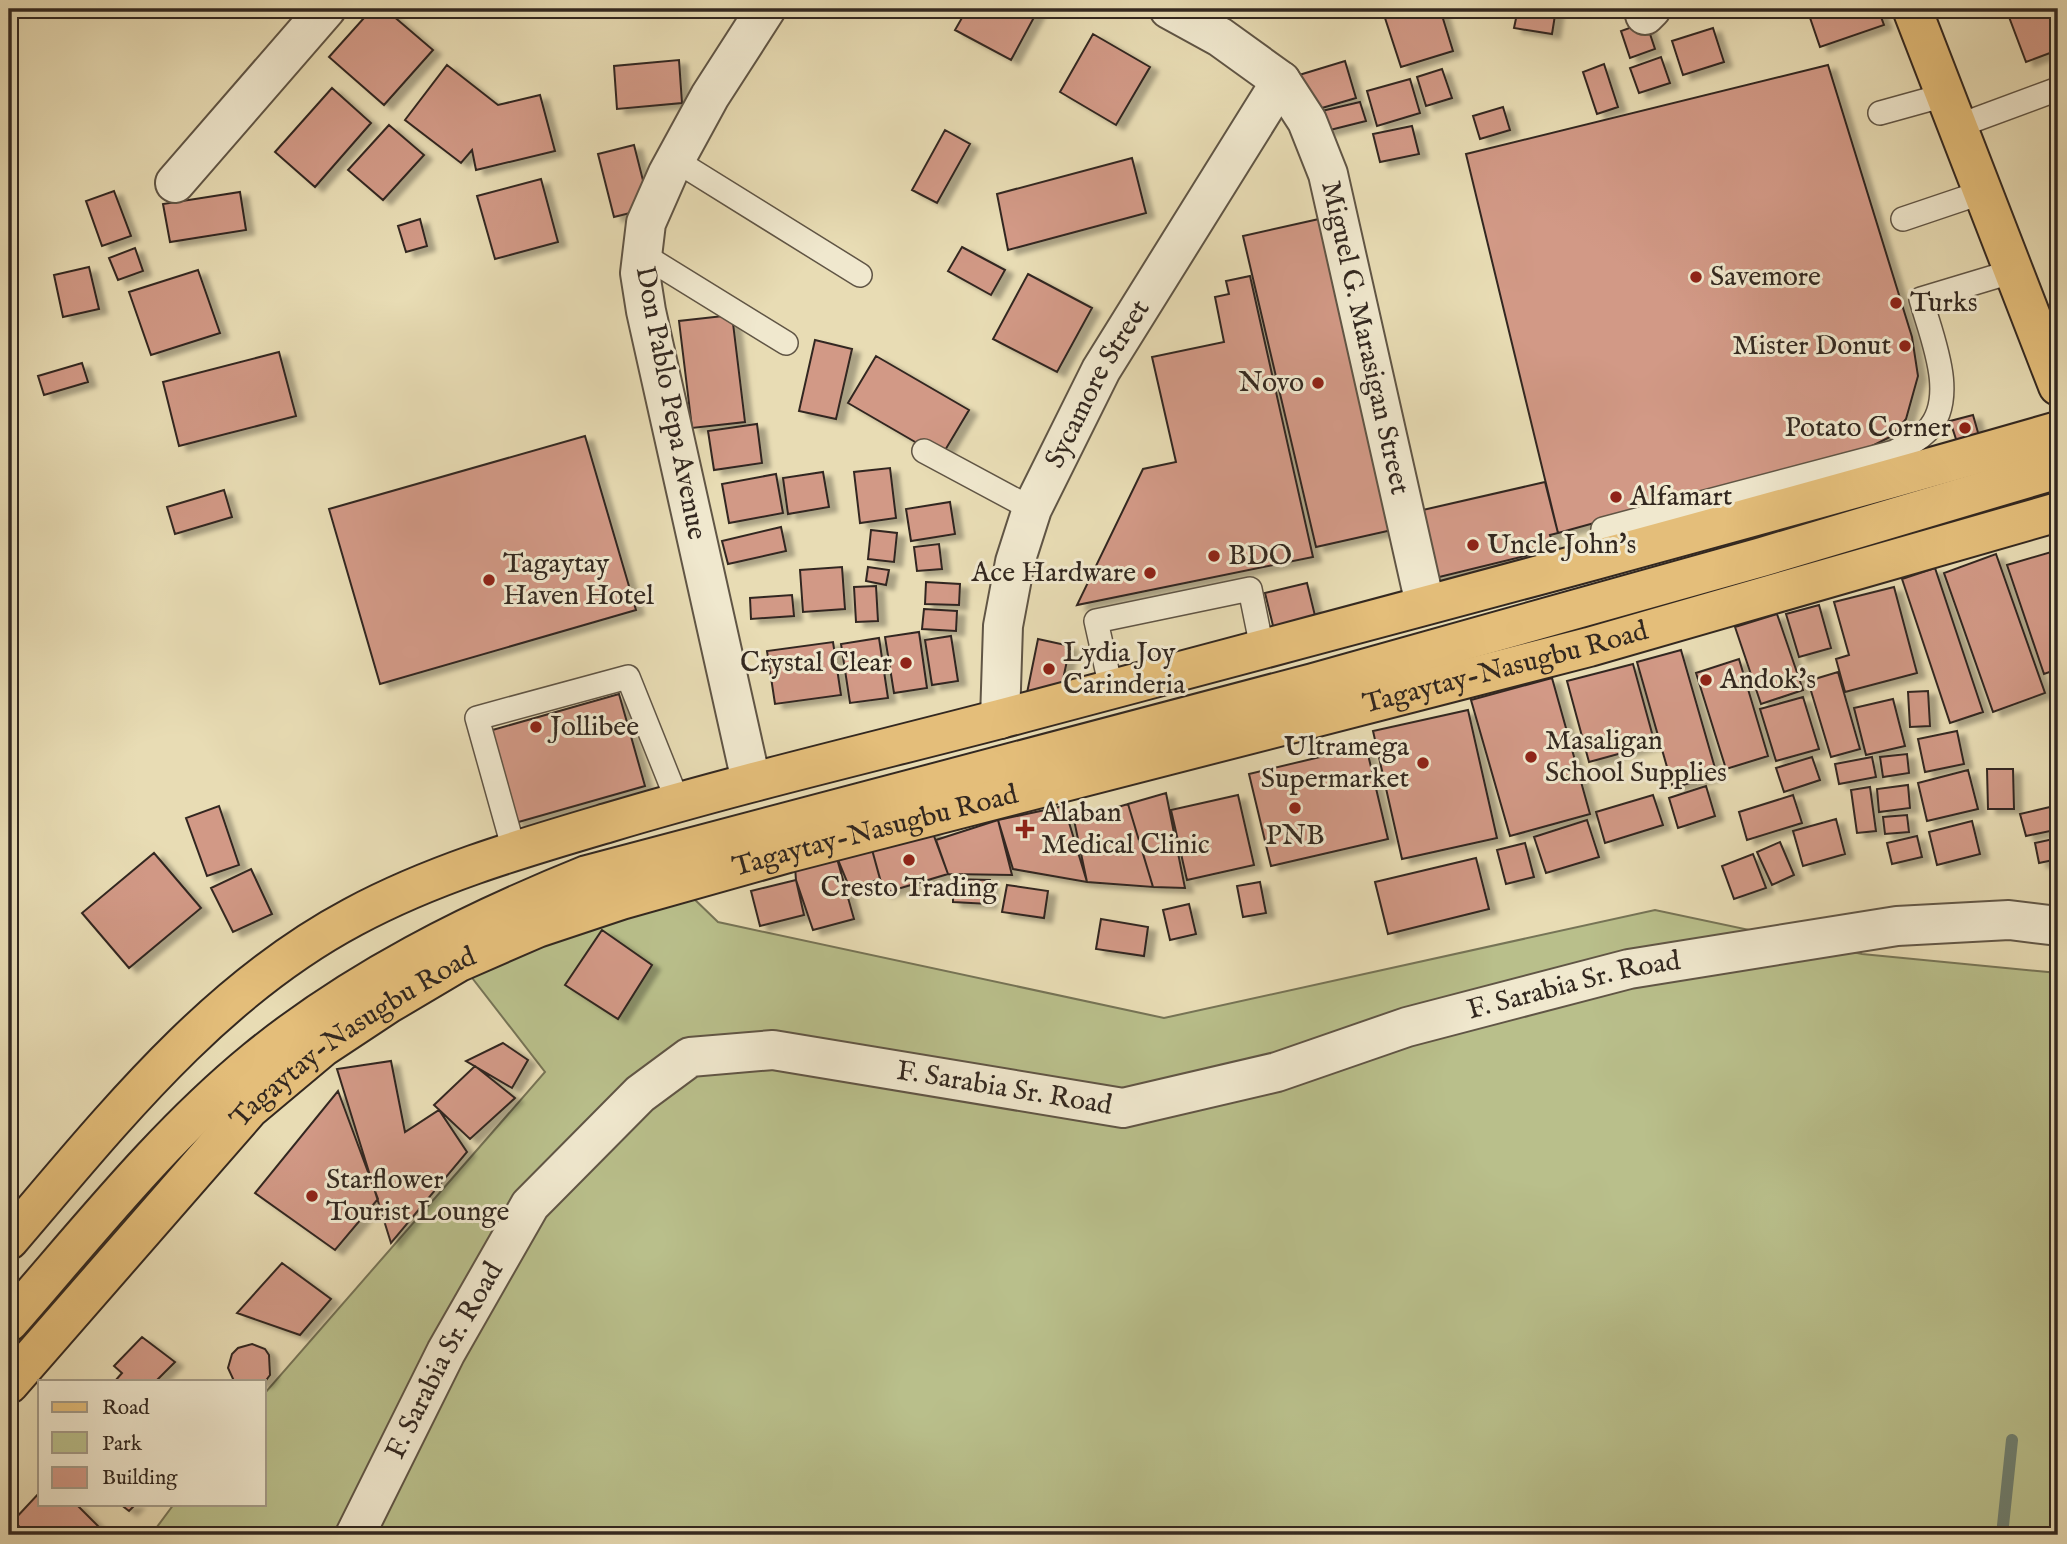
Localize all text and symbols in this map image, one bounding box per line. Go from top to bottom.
street label: Miguel G. Marasigan Street [1313,178,1417,498]
place label: Savemore [1710,260,1821,295]
street label: Don Pablo Pepa Avenue [626,263,714,543]
marker: Savemore [1688,269,1704,285]
place label: Turks [1910,286,1977,321]
street label: Sycamore Street [1038,293,1158,474]
marker: Turks [1888,295,1904,311]
place label: Mister Donut [1732,329,1891,364]
marker: Mister Donut [1897,338,1913,354]
place label: Novo [1238,366,1304,401]
marker: Novo [1310,375,1326,391]
place label: Potato Corner [1784,411,1951,446]
marker: Potato Corner [1957,420,1973,436]
place label: Alfamart [1629,480,1733,515]
marker: Alfamart [1608,489,1624,505]
place label: Uncle John's [1487,528,1636,563]
marker: Uncle John's [1465,537,1481,553]
place label: BDO [1228,539,1292,574]
place label: Tagaytay Haven Hotel [503,547,654,614]
marker: BDO [1206,548,1222,564]
place label: Ace Hardware [970,556,1136,591]
marker: Ace Hardware [1142,565,1158,581]
marker: Tagaytay Haven Hotel [481,572,497,588]
street label: Tagaytay-Nasugbu Road [1359,613,1652,722]
place label: Lydia Joy Carinderia [1063,636,1186,703]
place label: Crystal Clear [740,646,892,681]
marker: Crystal Clear [898,655,914,671]
marker: Lydia Joy Carinderia [1041,661,1057,677]
place label: Andok's [1719,663,1816,698]
marker: Andok's [1698,672,1714,688]
place label: Jollibee [547,710,639,745]
marker: Jollibee [528,719,544,735]
place label: Masaligan School Supplies [1545,724,1727,791]
place label: Ultramega Supermarket [1261,730,1410,797]
marker: Masaligan School Supplies [1523,749,1539,765]
marker: Ultramega Supermarket [1415,755,1431,771]
street label: Tagaytay-Nasugbu Road [729,777,1022,885]
place label: Alaban Medical Clinic [1040,796,1210,863]
marker: PNB [1287,800,1303,816]
marker: Alaban Medical Clinic [1015,819,1035,839]
place label: PNB [1266,819,1324,854]
marker: Cresto Trading [901,852,917,868]
place label: Cresto Trading [821,871,998,906]
street label: Tagaytay-Nasugbu Road [223,939,481,1135]
street label: F. Sarabia Sr. Road [1464,944,1683,1028]
street label: F. Sarabia Sr. Road [894,1053,1115,1123]
place label: Starflower Tourist Lounge [326,1163,510,1230]
marker: Starflower Tourist Lounge [304,1188,320,1204]
street label: F. Sarabia Sr. Road [378,1256,511,1465]
legend [38,1380,266,1506]
text: Road [102,1395,150,1422]
text: Park [102,1431,143,1458]
text: Building [102,1465,178,1492]

